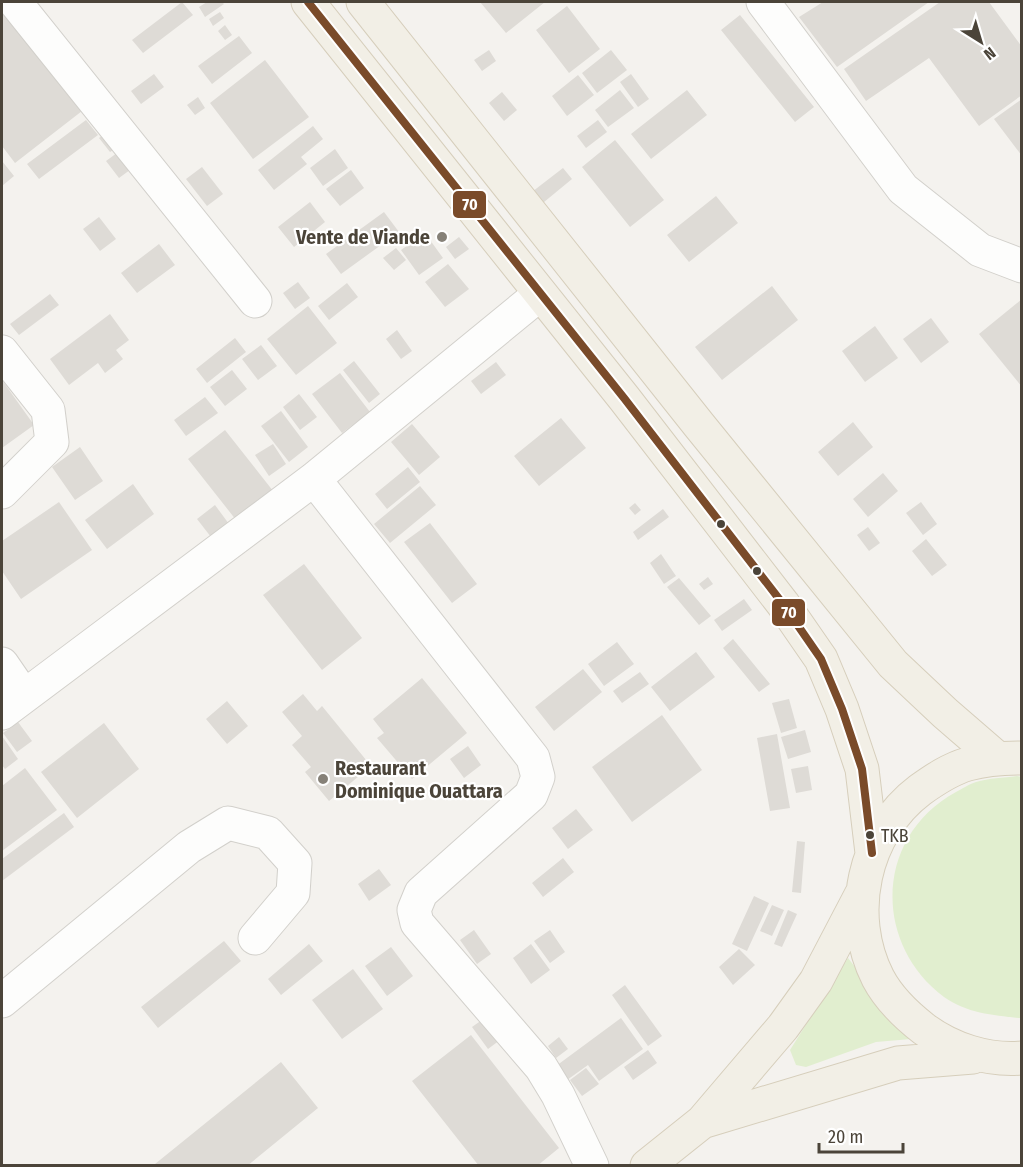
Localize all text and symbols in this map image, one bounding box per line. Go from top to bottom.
north arrow [951,12,1011,72]
text: N [980,43,999,64]
line badge: 70 [452,190,487,219]
text: 70 [462,195,478,214]
place label: Vente de Viande [295,225,430,249]
marker: Vente de Viande [435,230,449,244]
unlabelled marker [715,518,727,530]
unlabelled marker [751,565,763,577]
line badge: 70 [771,598,806,627]
text: 70 [781,603,797,622]
place label: Restaurant Dominique Ouattara [335,756,503,803]
marker: Restaurant Dominique Ouattara [316,772,330,786]
place label: TKB [881,825,909,847]
marker: TKB [864,829,876,841]
scale bar [819,1116,903,1154]
text: 20 m [828,1126,863,1148]

